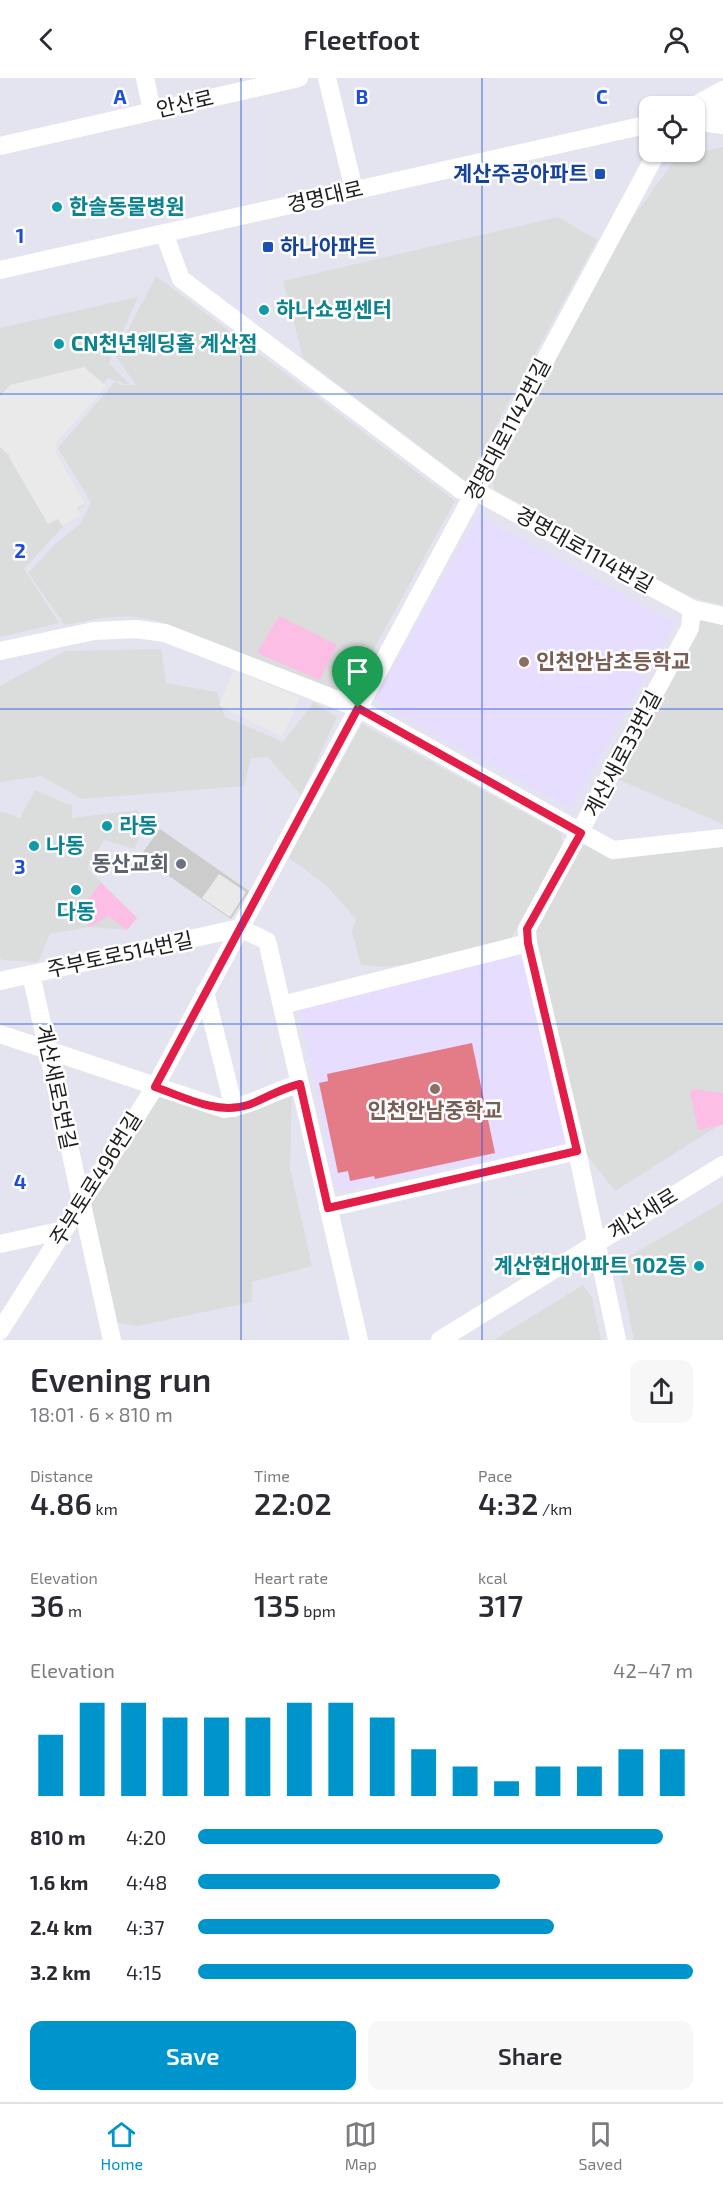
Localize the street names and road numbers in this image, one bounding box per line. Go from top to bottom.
street label: 안산로 [154,84,216,121]
street label: 경명대로 [284,175,365,216]
street label: 경명대로1142번길 [459,354,555,505]
street label: 경명대로1114번길 [511,500,658,597]
street label: 계산새로33번길 [578,686,665,821]
street label: 주부토로514번길 [44,926,195,981]
street label: 계산새로5번길 [32,1022,83,1151]
street label: 주부토로496번길 [44,1107,146,1250]
street label: 계산새로 [603,1182,682,1244]

